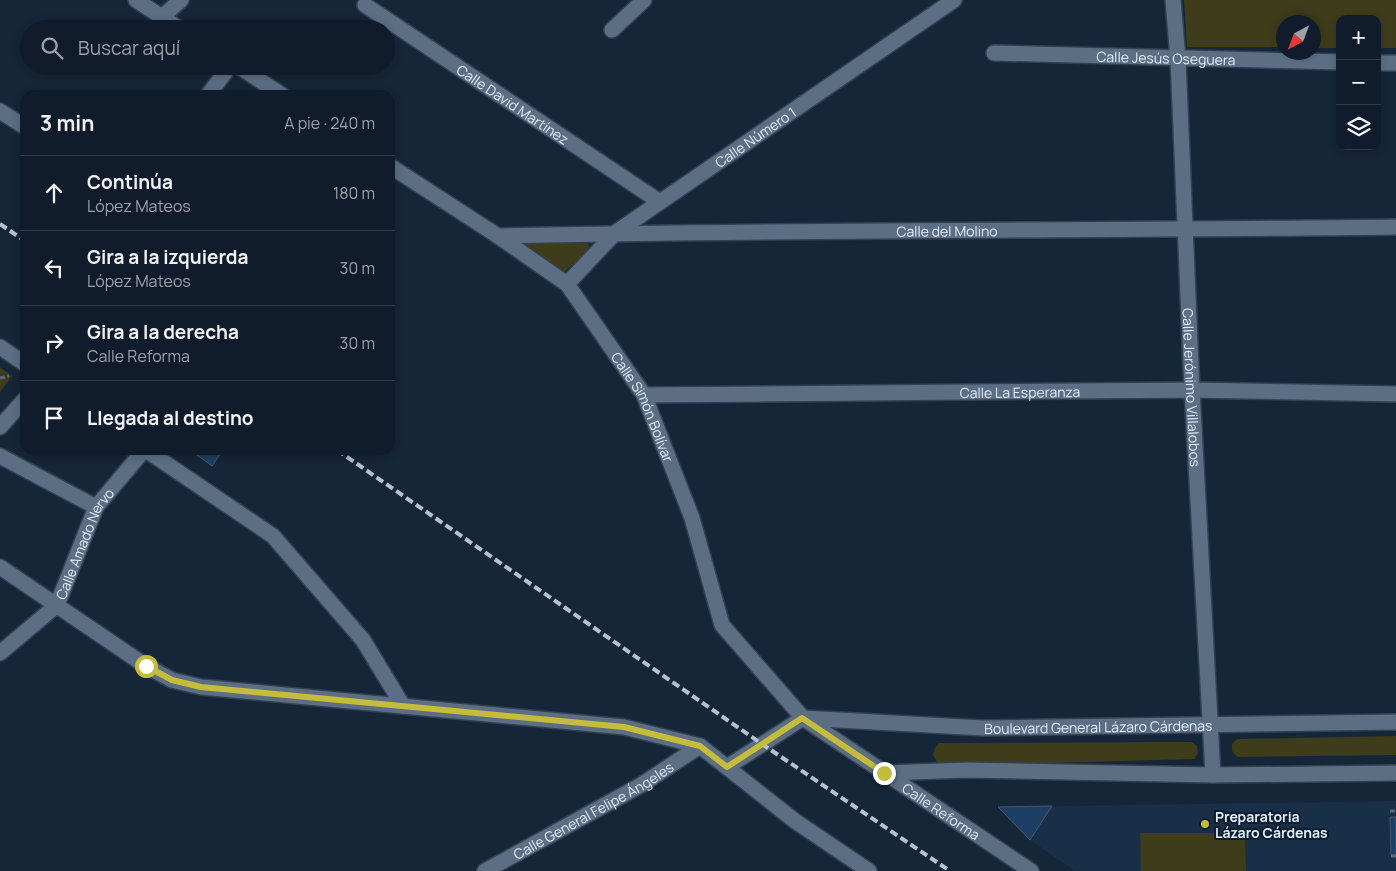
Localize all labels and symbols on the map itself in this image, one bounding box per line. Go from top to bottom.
north arrow [1276,15,1321,60]
street label: Calle Jesús Oseguera [1096,46,1236,69]
street label: Calle David Martínez [453,60,573,148]
street label: Calle Número 1 [711,102,800,171]
street label: Calle del Molino [896,221,998,240]
street label: Calle Jerónimo Villalobos [1179,308,1206,467]
street label: Calle Simón Bolívar [607,348,679,465]
street label: Calle La Esperanza [960,382,1080,402]
street label: Calle Amado Nervo [51,484,118,602]
route start [135,655,158,678]
street label: Boulevard General Lázaro Cárdenas [984,715,1212,737]
street label: Calle General Felipe Ángeles [509,757,677,863]
route end [873,762,896,785]
street label: Calle Reforma [899,778,984,844]
place label: Preparatoria Lázaro Cárdenas [1215,807,1328,842]
marker: Preparatoria Lázaro Cárdenas [1199,818,1211,830]

